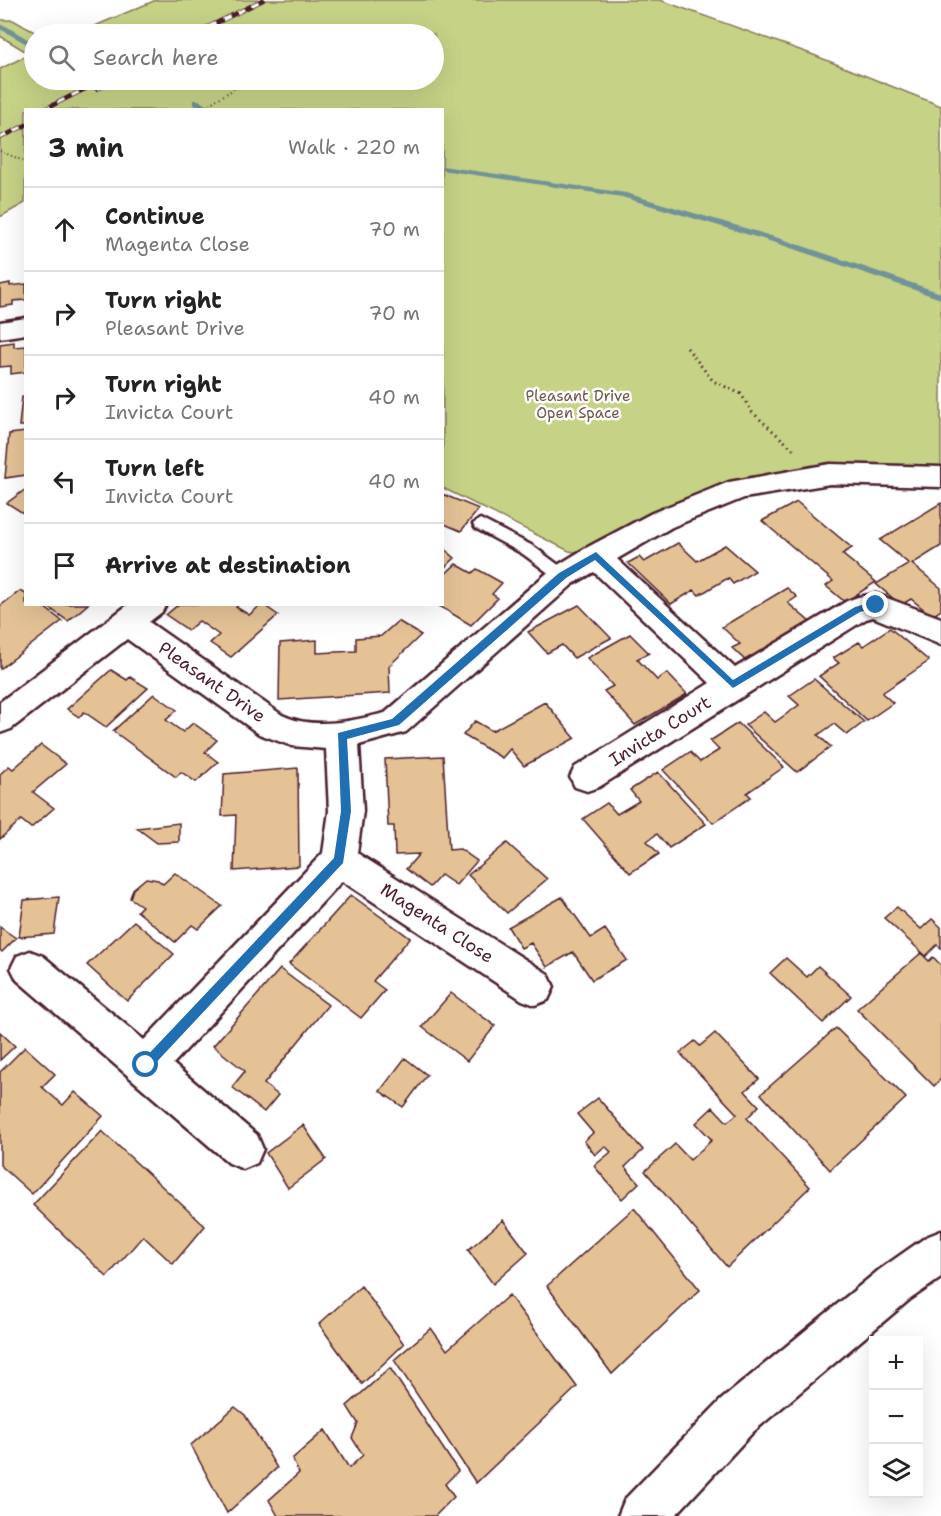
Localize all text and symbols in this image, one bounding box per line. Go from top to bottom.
search box [24,24,444,90]
icon: search [45,41,78,74]
text: Search here [93,43,219,72]
text: 3 min [48,130,124,165]
text: Walk · 220 m [288,134,420,160]
text: Continue [105,202,205,231]
icon: ahead [48,213,81,246]
text: 70 m [368,216,420,242]
text: Magenta Close [105,231,250,257]
text: Turn right [105,286,222,315]
icon: right [48,297,81,330]
text: 70 m [368,300,420,326]
text: Pleasant Drive [105,315,245,341]
text: Turn right [105,370,222,399]
icon: right [48,381,81,414]
text: 40 m [368,384,420,410]
park label: Pleasant Drive Open Space [526,386,630,423]
text: Invicta Court [105,399,233,425]
text: Turn left [105,454,204,483]
icon: left [48,465,81,498]
text: 40 m [368,468,420,494]
text: Invicta Court [105,483,233,509]
icon: arrive [48,549,81,582]
text: Arrive at destination [105,551,351,580]
route end [862,591,888,617]
street label: Pleasant Drive [154,636,270,728]
street label: Invicta Court [605,690,715,772]
street label: Magenta Close [376,877,498,969]
route start [132,1051,158,1077]
map controls [869,1336,923,1498]
button: + [869,1336,923,1390]
button: − [869,1390,923,1444]
button: layers [869,1444,923,1498]

